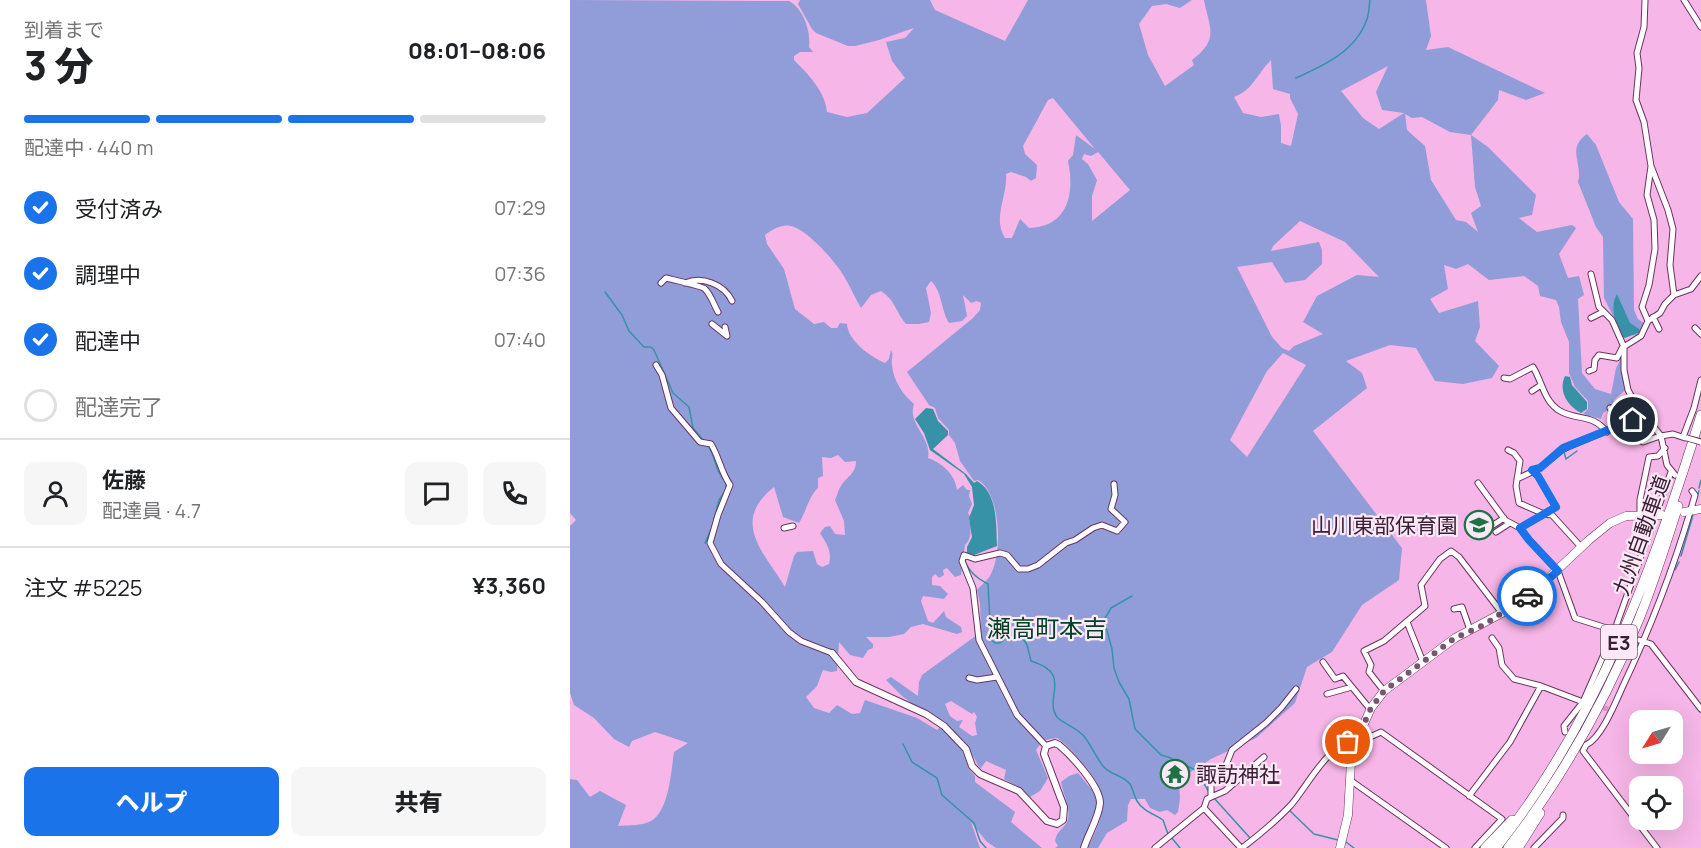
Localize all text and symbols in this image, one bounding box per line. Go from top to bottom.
text: 到着まで [24,16,104,43]
text: 08:01–08:06 [408,36,546,66]
text: 3 分 [24,38,94,92]
text: 配達中 · 440 m [24,134,153,161]
icon: check [24,191,57,224]
text: 受付済み [75,194,163,224]
text: 07:29 [494,194,546,221]
icon: check [24,257,57,290]
text: 調理中 [75,260,141,290]
text: 07:36 [494,260,546,287]
icon: check [24,323,57,356]
text: 配達中 [75,326,141,356]
text: 07:40 [494,326,546,353]
text: 配達完了 [75,392,163,422]
pin [1607,394,1658,445]
icon: home [1616,403,1649,436]
button: person [24,462,87,525]
button: chat [405,462,468,525]
button: phone [483,462,546,525]
text: 佐藤 [102,465,146,495]
street label: 九州自動車道 [1606,471,1676,599]
text: 配達員 · 4.7 [102,497,201,524]
school or university icon: 山川東部保育園 [1463,509,1495,541]
place label: 山川東部保育園 [1311,511,1458,539]
courier [1497,566,1557,626]
text: ¥3,360 [472,571,546,601]
text: 注文 #5225 [24,573,143,603]
icon: car [1511,580,1544,613]
district label: 瀬高町本吉 [987,611,1107,644]
road number: E3 [1601,625,1637,659]
north arrow [1629,710,1683,764]
map controls [1629,710,1683,830]
pin [1322,716,1373,767]
icon: bag [1331,725,1364,758]
temple icon: 諏訪神社 [1159,758,1191,790]
place label: 諏訪神社 [1196,760,1280,788]
button: ヘルプ [24,767,279,836]
button: 共有 [291,767,546,836]
button: locate [1629,776,1683,830]

